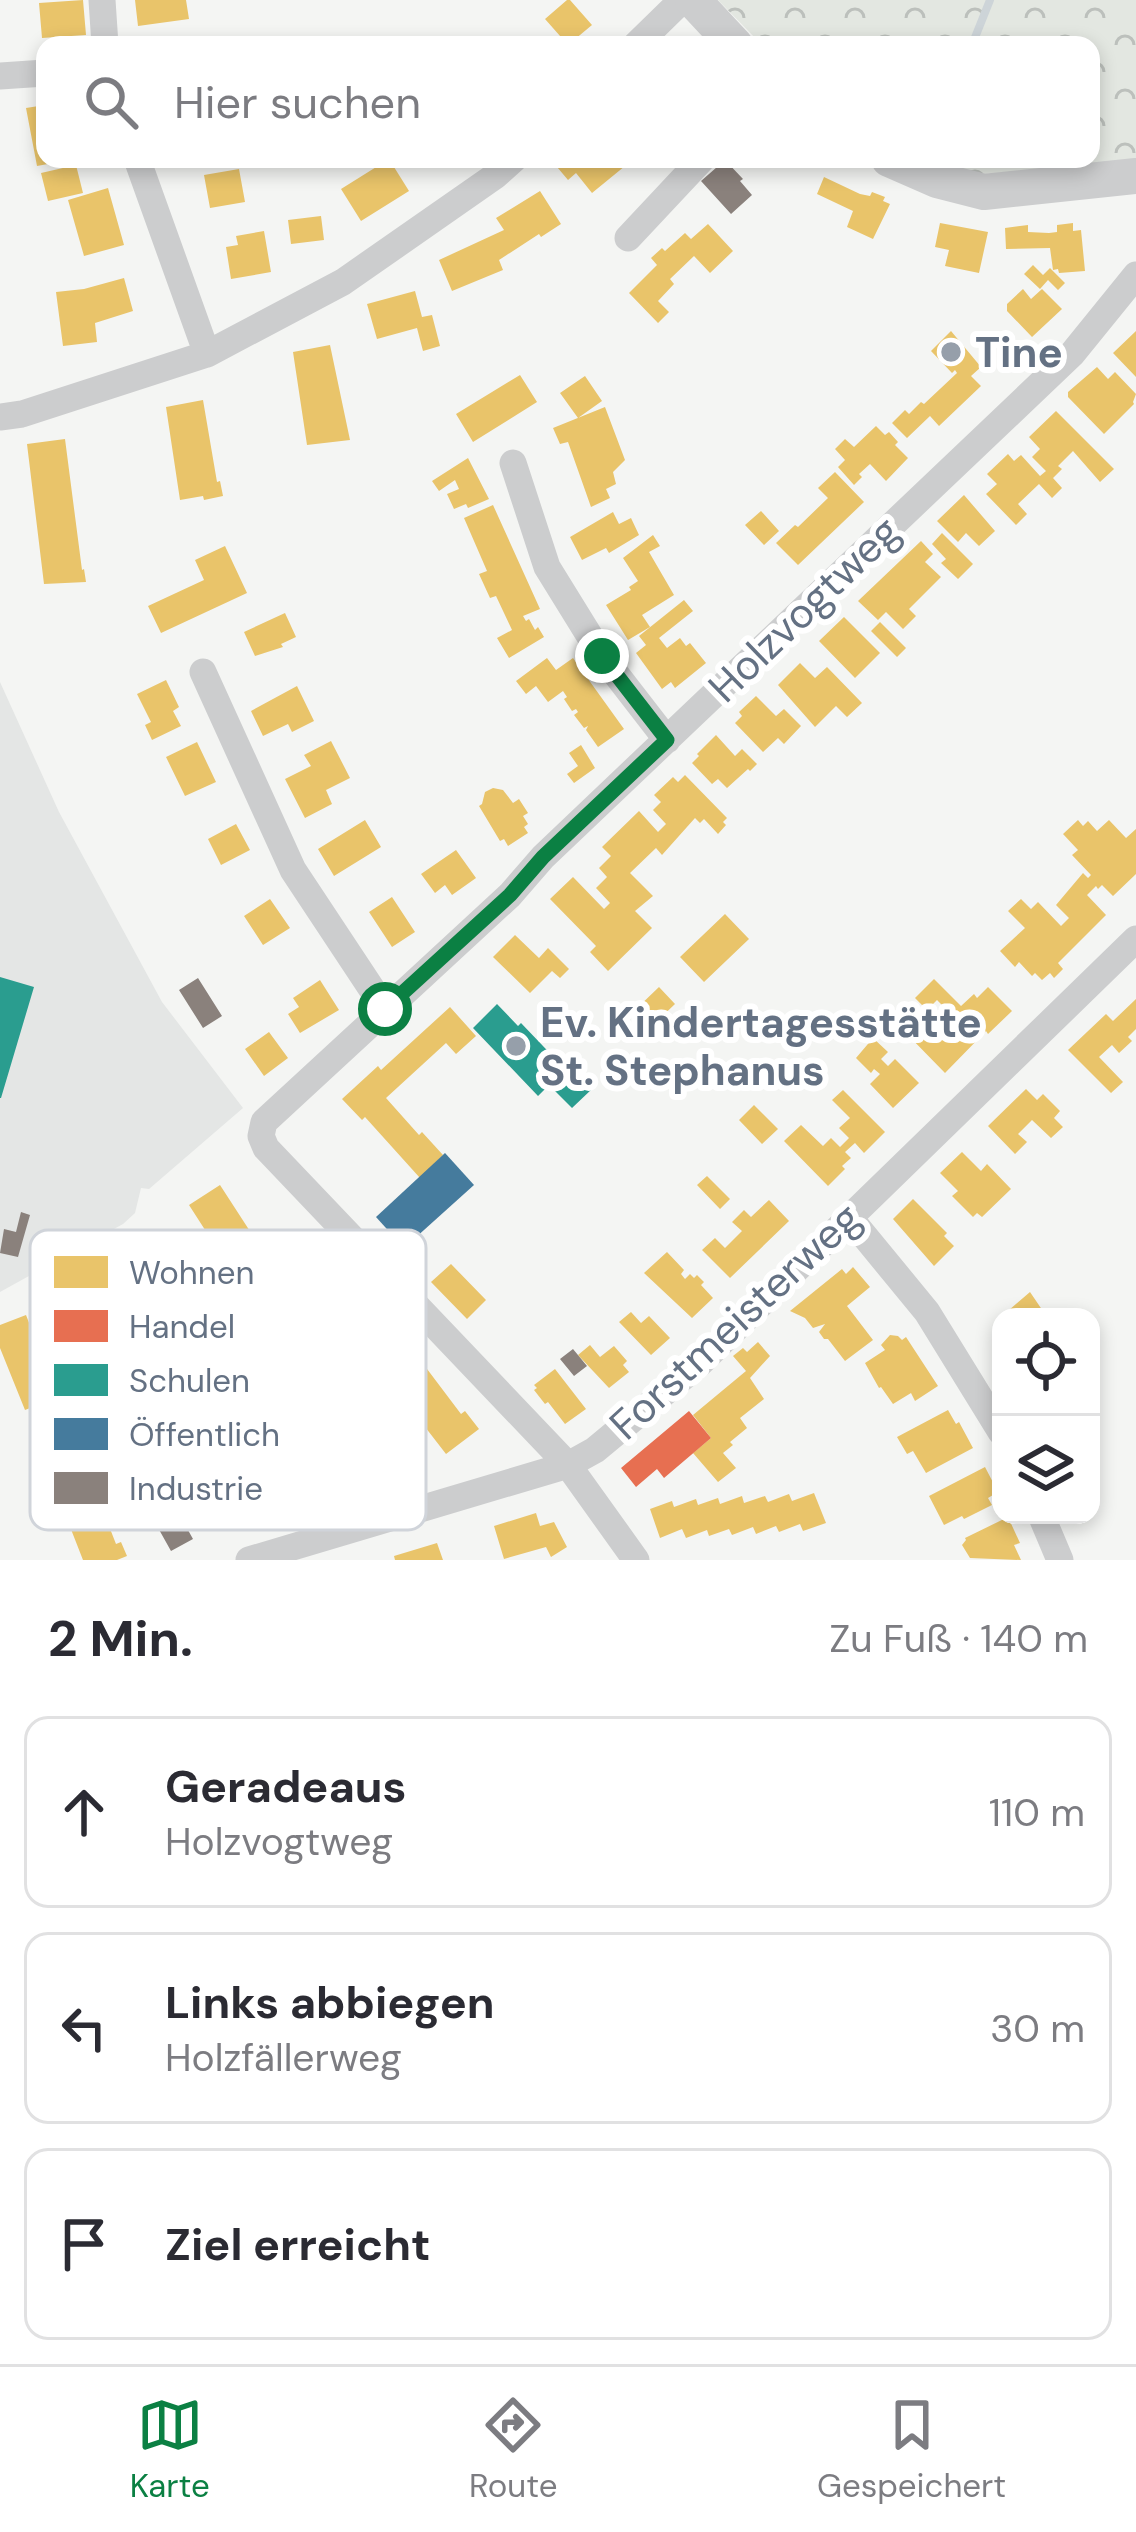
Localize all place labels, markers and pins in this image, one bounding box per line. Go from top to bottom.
place label: Tine [975,325,1063,380]
marker: Tine [938,339,964,365]
place label: Ev. Kindertagesstätte St. Stephanus [540,995,982,1098]
marker: Ev. Kindertagesstätte St. Stephanus [503,1033,529,1059]

